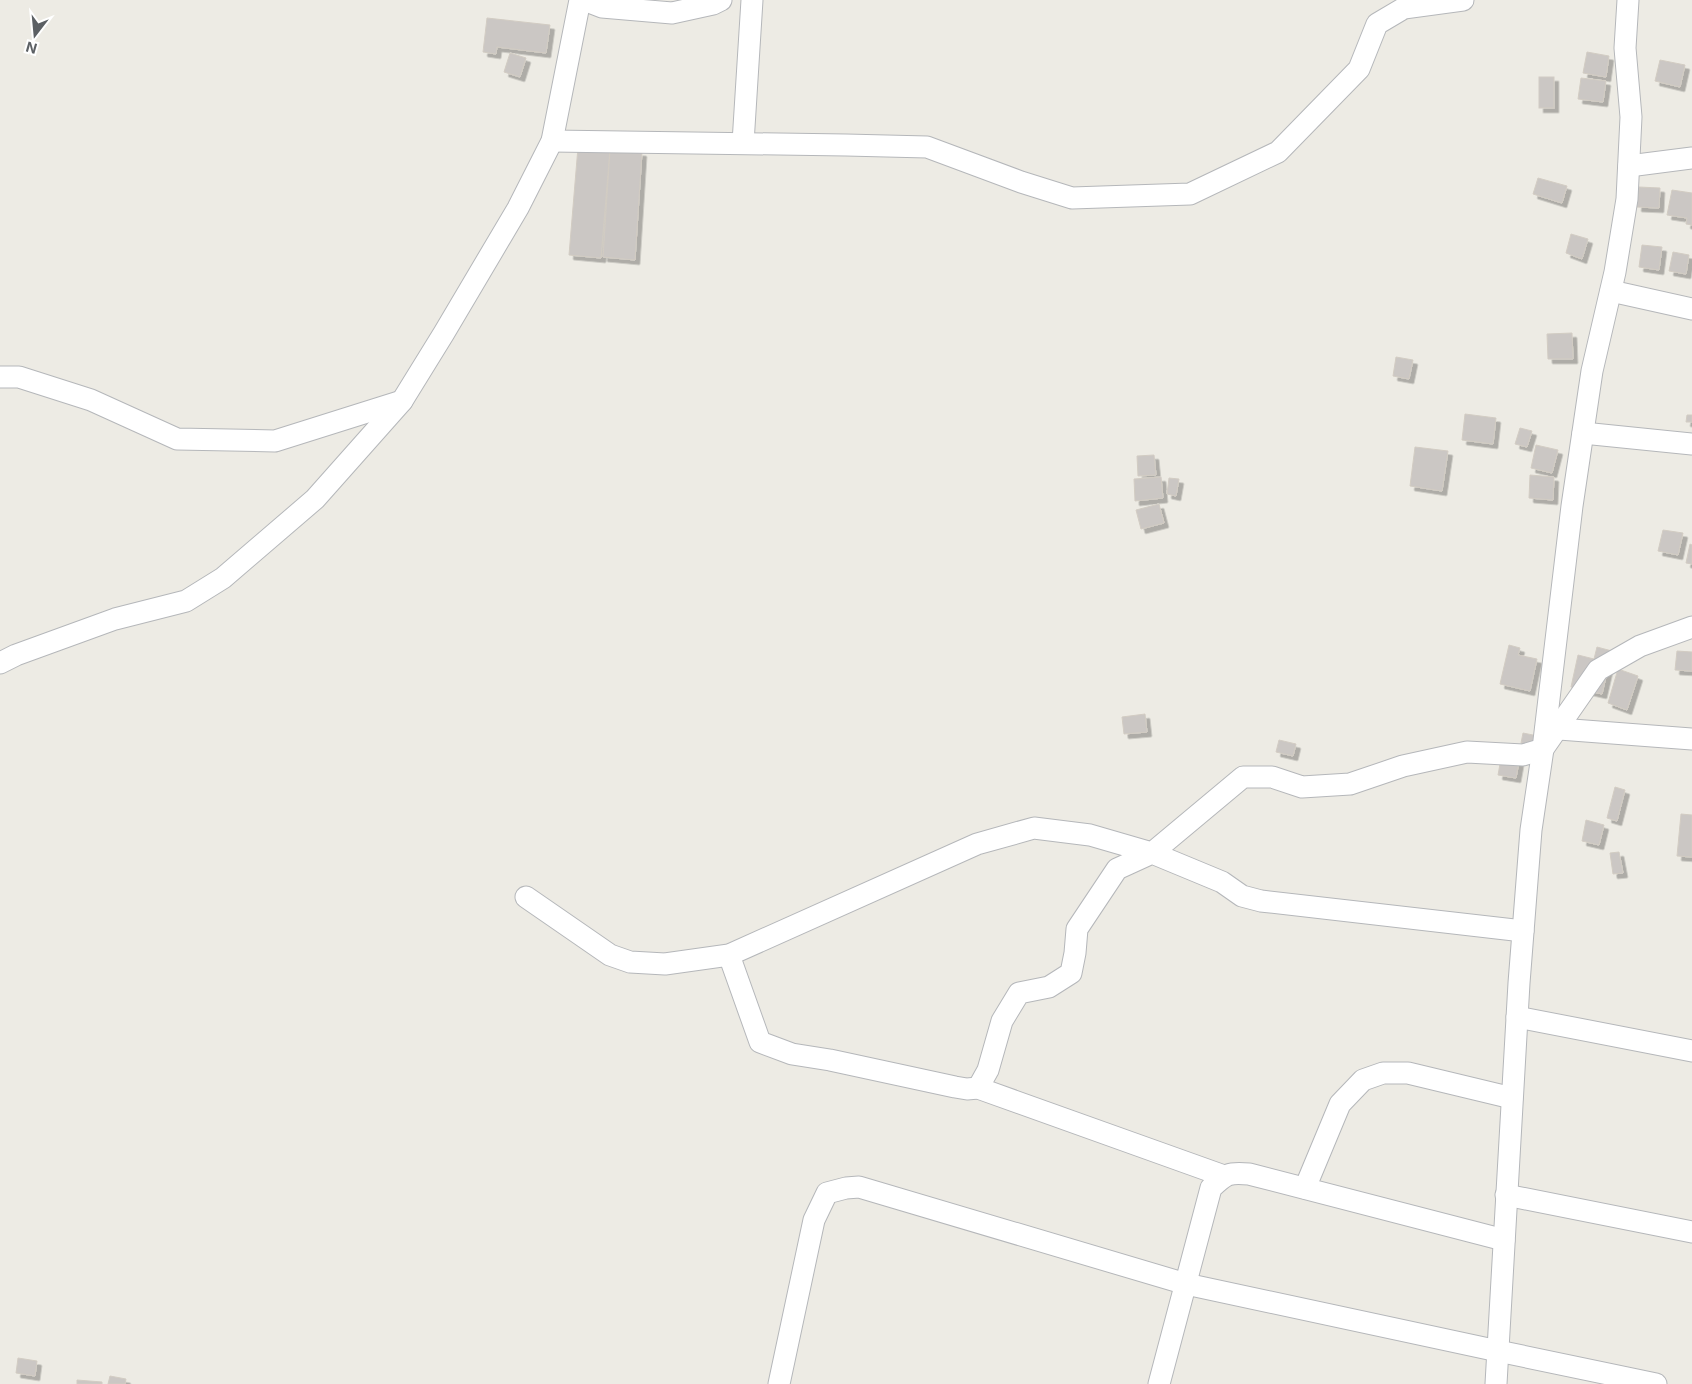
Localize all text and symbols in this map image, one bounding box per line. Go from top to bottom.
north arrow [10,10,60,60]
text: N [24,38,39,58]

